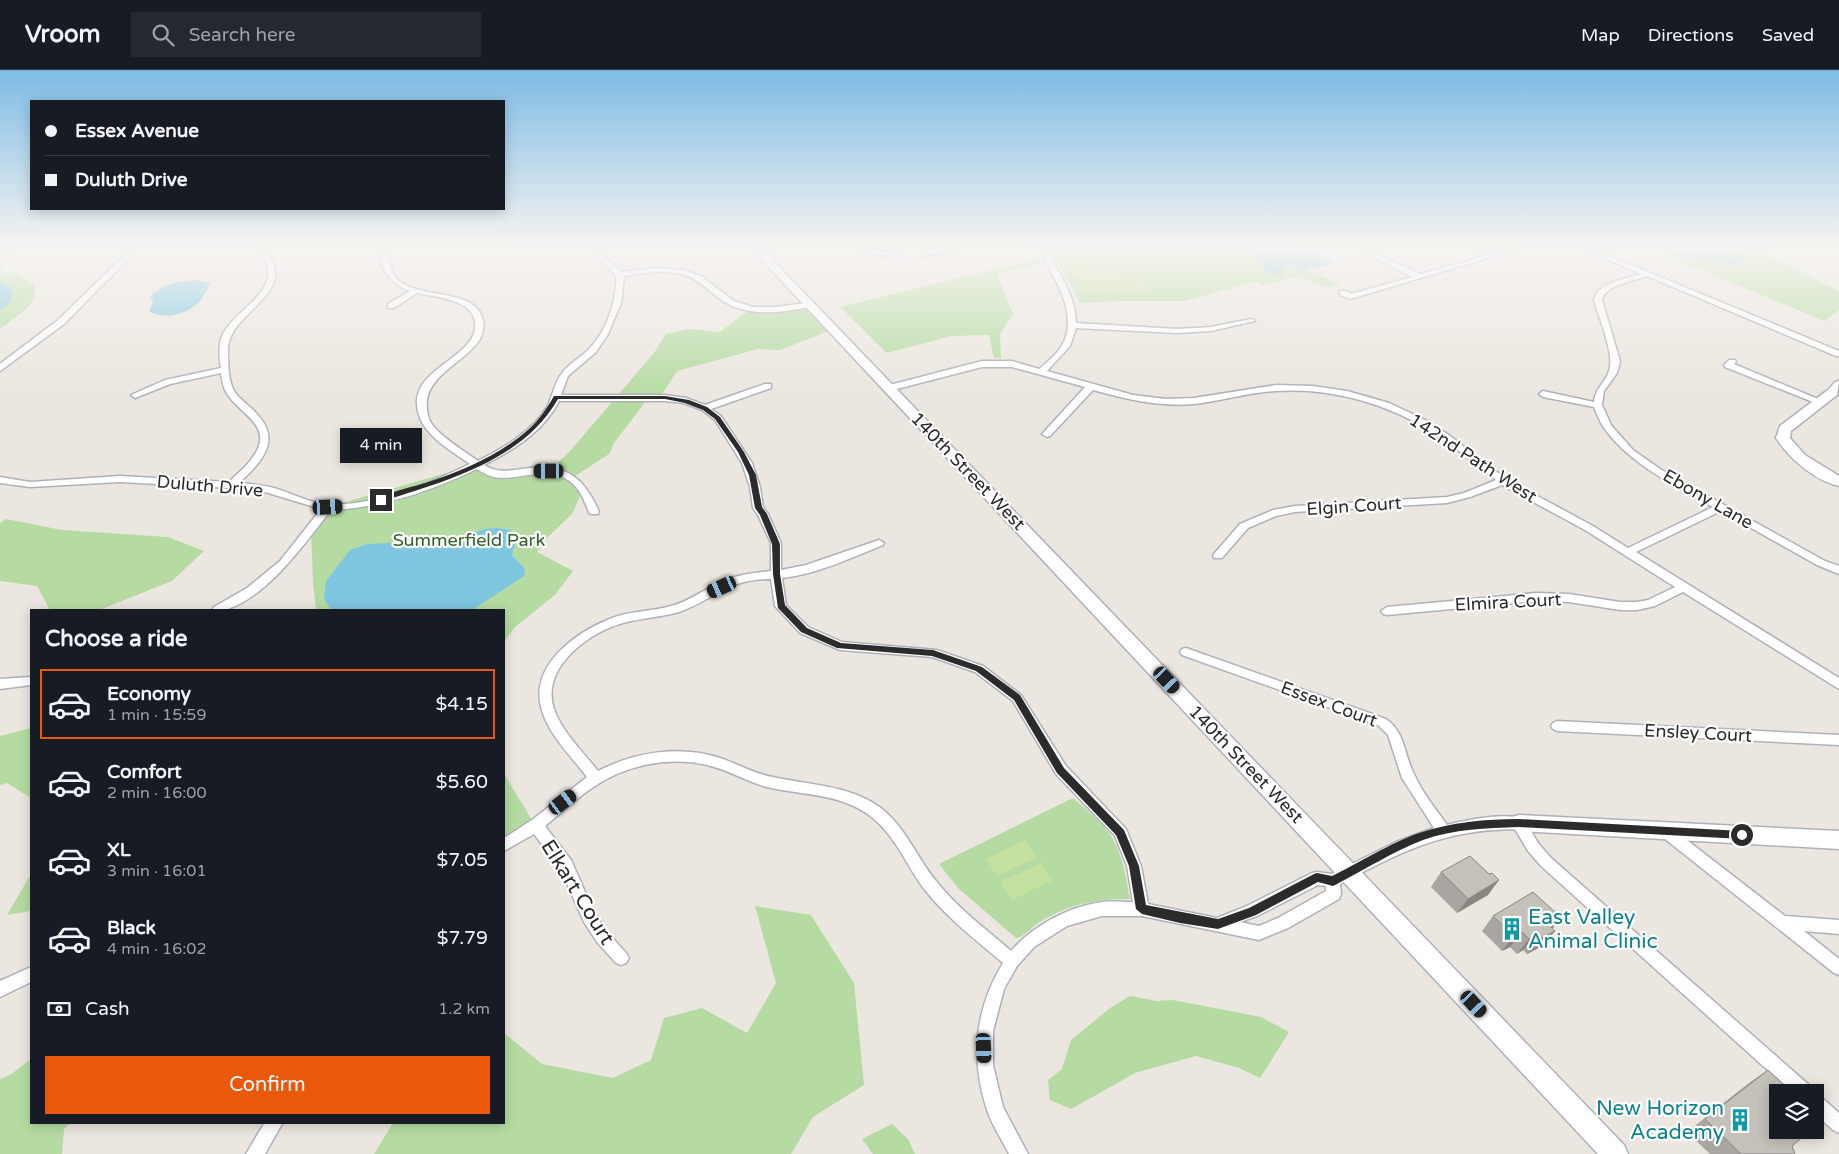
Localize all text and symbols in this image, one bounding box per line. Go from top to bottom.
search box [131,12,481,57]
text: Vroom [25,20,101,49]
icon: search [149,21,177,49]
text: Search here [189,24,296,46]
text: Map [1581,24,1620,46]
text: Directions [1648,24,1734,46]
text: Saved [1762,24,1814,46]
text: Essex Avenue [75,120,199,142]
text: Duluth Drive [75,169,188,191]
street label: 140th Street West [906,407,1030,535]
street label: 142nd Path West [1405,408,1541,508]
callout: 4 min [340,428,422,462]
text: 4 min [360,435,402,455]
car [534,464,564,479]
street label: Ebony Lane [1659,464,1757,534]
street label: Duluth Drive [156,470,264,502]
route end [370,489,392,511]
street label: Elgin Court [1306,492,1402,520]
car [312,499,343,515]
park label: Summerfield Park [393,529,546,551]
car [705,574,738,600]
street label: Elmira Court [1454,588,1562,616]
text: Choose a ride [45,626,188,652]
car [1151,664,1182,696]
street label: Essex Court [1278,676,1380,732]
icon: car [47,682,92,727]
text: Economy [107,683,191,705]
text: $4.15 [436,693,488,715]
street label: 140th Street West [1184,700,1308,828]
text: 1 min · 15:59 [107,705,206,725]
street label: Ensley Court [1644,719,1753,747]
icon: car [47,760,92,805]
text: Comfort [107,761,181,783]
text: $5.60 [436,771,488,793]
text: 2 min · 16:00 [107,783,206,803]
car [546,787,579,817]
route start [1731,824,1753,846]
street label: Elkart Court [535,835,620,949]
icon: car [47,838,92,883]
text: XL [107,839,131,861]
text: $7.05 [437,849,488,871]
text: 3 min · 16:01 [107,861,206,881]
place label: East Valley Animal Clinic [1528,905,1658,954]
icon: car [47,916,92,961]
building icon: East Valley Animal Clinic [1499,916,1525,942]
text: Black [107,917,156,939]
text: $7.79 [437,927,488,949]
text: 4 min · 16:02 [107,939,206,959]
car [1458,988,1489,1020]
icon: cash [45,995,73,1023]
text: Cash [85,998,130,1020]
text: 1.2 km [438,999,490,1019]
car [975,1033,992,1063]
button: Confirm [45,1056,490,1114]
map controls [1769,1084,1824,1139]
button: layers [1769,1084,1824,1139]
place label: New Horizon Academy [1596,1096,1724,1145]
building icon: New Horizon Academy [1727,1107,1753,1133]

